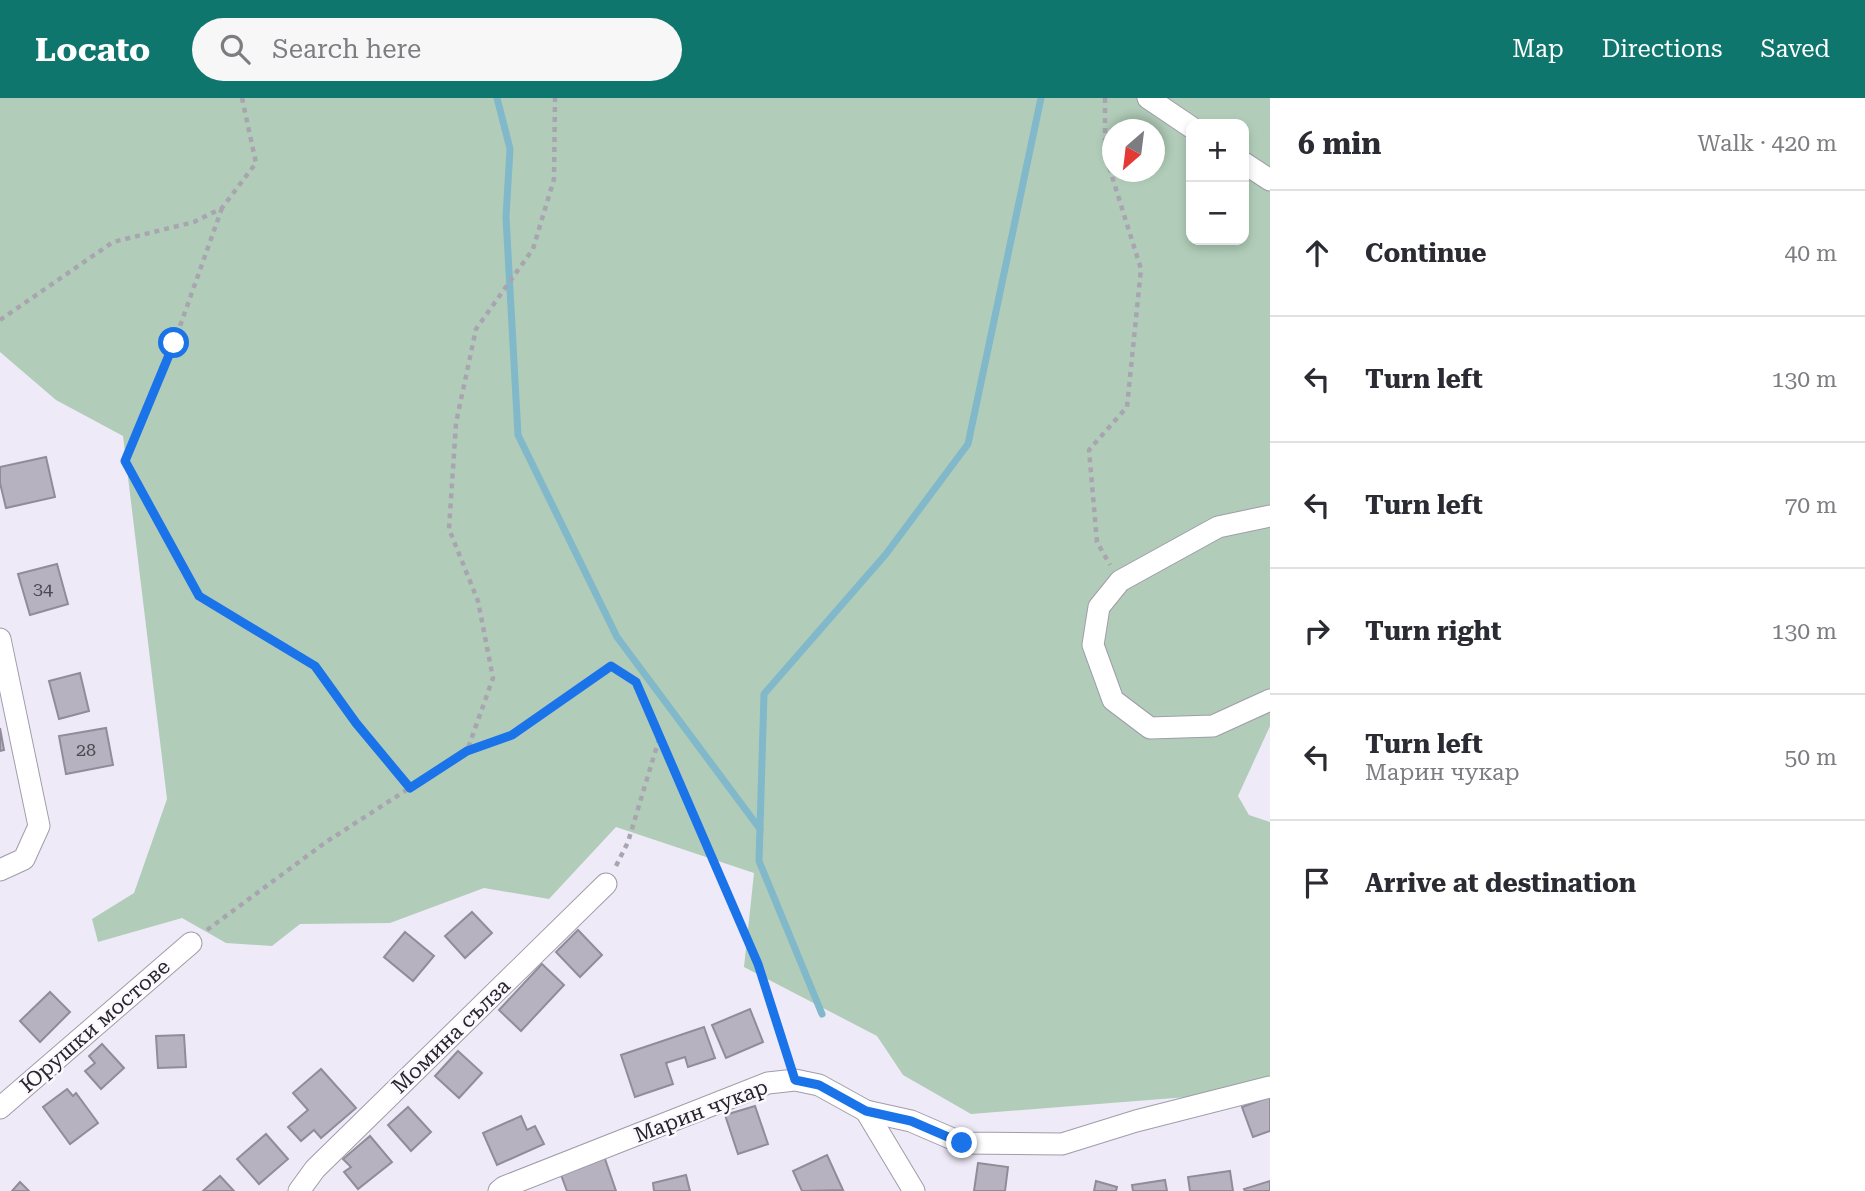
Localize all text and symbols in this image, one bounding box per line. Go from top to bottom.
search box [192,18,682,81]
text: Locato [35,30,150,69]
icon: search [216,30,254,68]
text: Search here [272,34,421,64]
text: Map [1512,35,1564,63]
text: Directions [1602,35,1722,63]
text: Saved [1760,35,1830,63]
north arrow [1102,119,1165,182]
map controls [1186,119,1249,245]
button: + [1186,119,1249,182]
text: 6 min [1298,126,1381,161]
text: Walk · 420 m [1698,130,1837,157]
button: − [1186,182,1249,245]
icon: ahead [1298,234,1336,272]
text: Continue [1365,238,1487,268]
text: 40 m [1784,240,1837,267]
route start [158,327,189,358]
icon: left [1298,360,1336,398]
text: Turn left [1365,364,1483,394]
text: 130 m [1772,366,1837,393]
icon: left [1298,486,1336,524]
text: Turn left [1365,490,1483,520]
text: 70 m [1784,492,1837,519]
house number: 34 [33,578,53,599]
icon: right [1298,612,1336,650]
text: Turn right [1365,616,1501,646]
text: 130 m [1772,618,1837,645]
text: Turn left [1365,729,1483,759]
icon: left [1298,738,1336,776]
house number: 28 [76,739,96,760]
text: 50 m [1784,744,1837,771]
text: Марин чукар [1365,759,1520,786]
icon: arrive [1298,864,1336,902]
text: Arrive at destination [1365,868,1636,898]
street label: Юрушки мостове [15,954,175,1098]
street label: Момина сълза [387,973,515,1098]
street label: Марин чукар [631,1075,771,1147]
route end [946,1127,977,1158]

